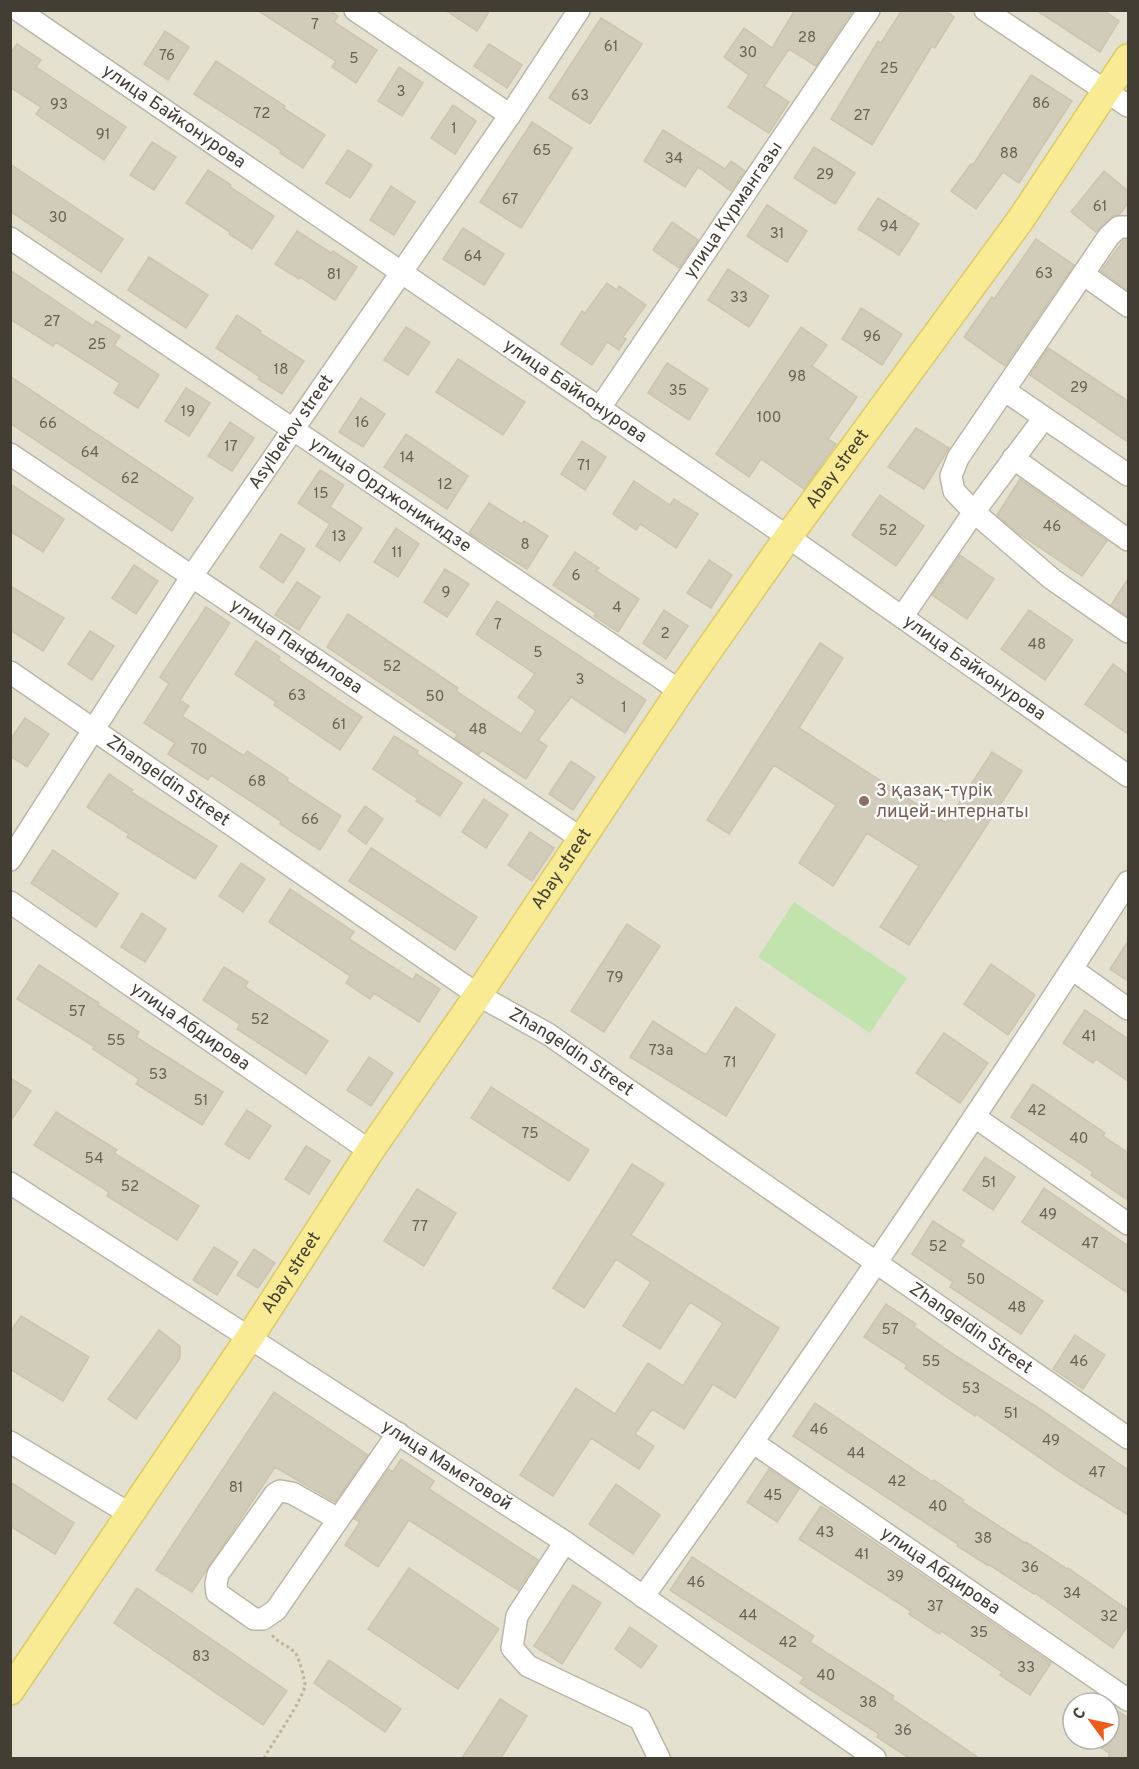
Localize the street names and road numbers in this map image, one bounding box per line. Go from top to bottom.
street label: улица Байконурова [98,60,250,174]
street label: улица Курмангазы [679,137,788,283]
street label: улица Байконурова [499,334,651,448]
street label: Asylbekov street [244,370,339,494]
street label: Abay street [801,425,875,513]
street label: улица Орджоникидзе [305,432,476,558]
street label: улица Панфилова [225,594,367,699]
street label: улица Байконурова [899,610,1050,726]
street label: Zhangeldin Street [102,730,234,832]
street label: Abay street [526,824,597,914]
street label: улица Абдирова [126,977,254,1076]
street label: Zhangeldin Street [505,1003,638,1102]
street label: Abay street [256,1228,326,1318]
street label: Zhangeldin Street [905,1278,1037,1379]
street label: улица Маметовой [377,1415,516,1516]
street label: улица Абдирова [876,1522,1005,1620]

